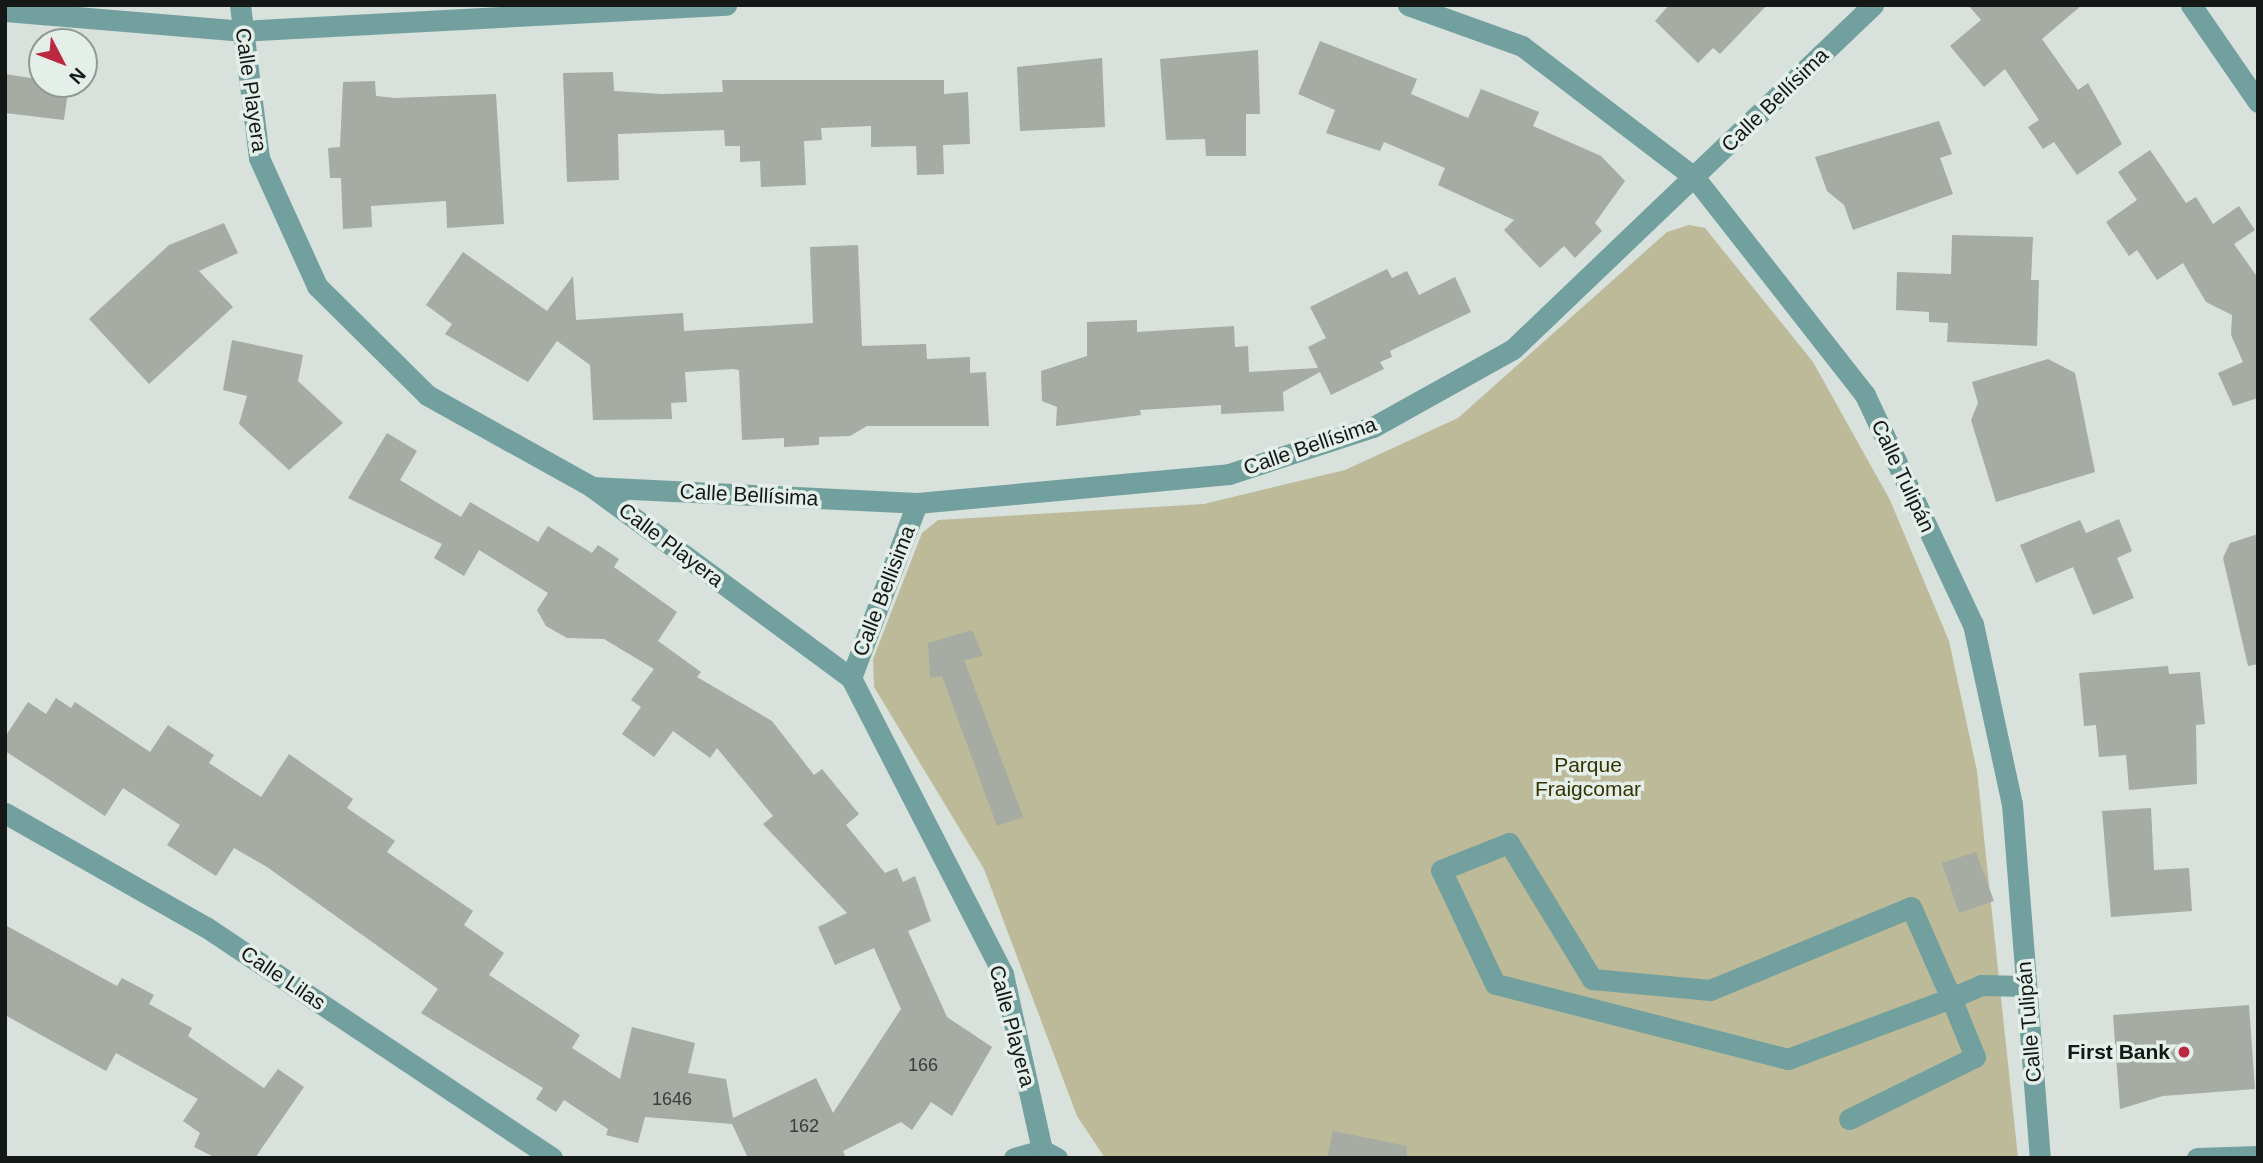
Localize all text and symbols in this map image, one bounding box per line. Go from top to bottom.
street label: Calle Playera [230,26,272,154]
north arrow [28,28,98,98]
street label: Calle Bellísima [1716,43,1834,157]
text: N [65,64,90,88]
street label: Calle Bellísima [1240,411,1380,481]
street label: Calle Tulipán [1866,415,1940,537]
street label: Calle Bellísima [679,479,819,511]
street label: Calle Playera [614,497,728,593]
street label: Calle Bellisima [848,522,920,660]
park label: Parque Fraigcomar [1535,752,1641,802]
street label: Calle Lilas [236,940,330,1016]
street label: Calle Tulipán [2011,960,2047,1084]
street label: Calle Playera [984,962,1040,1090]
place label: First Bank [2067,1039,2170,1065]
marker: First Bank [2176,1044,2192,1060]
house number: 166 [908,1054,938,1076]
house number: 1646 [652,1088,692,1110]
house number: 162 [789,1115,819,1137]

